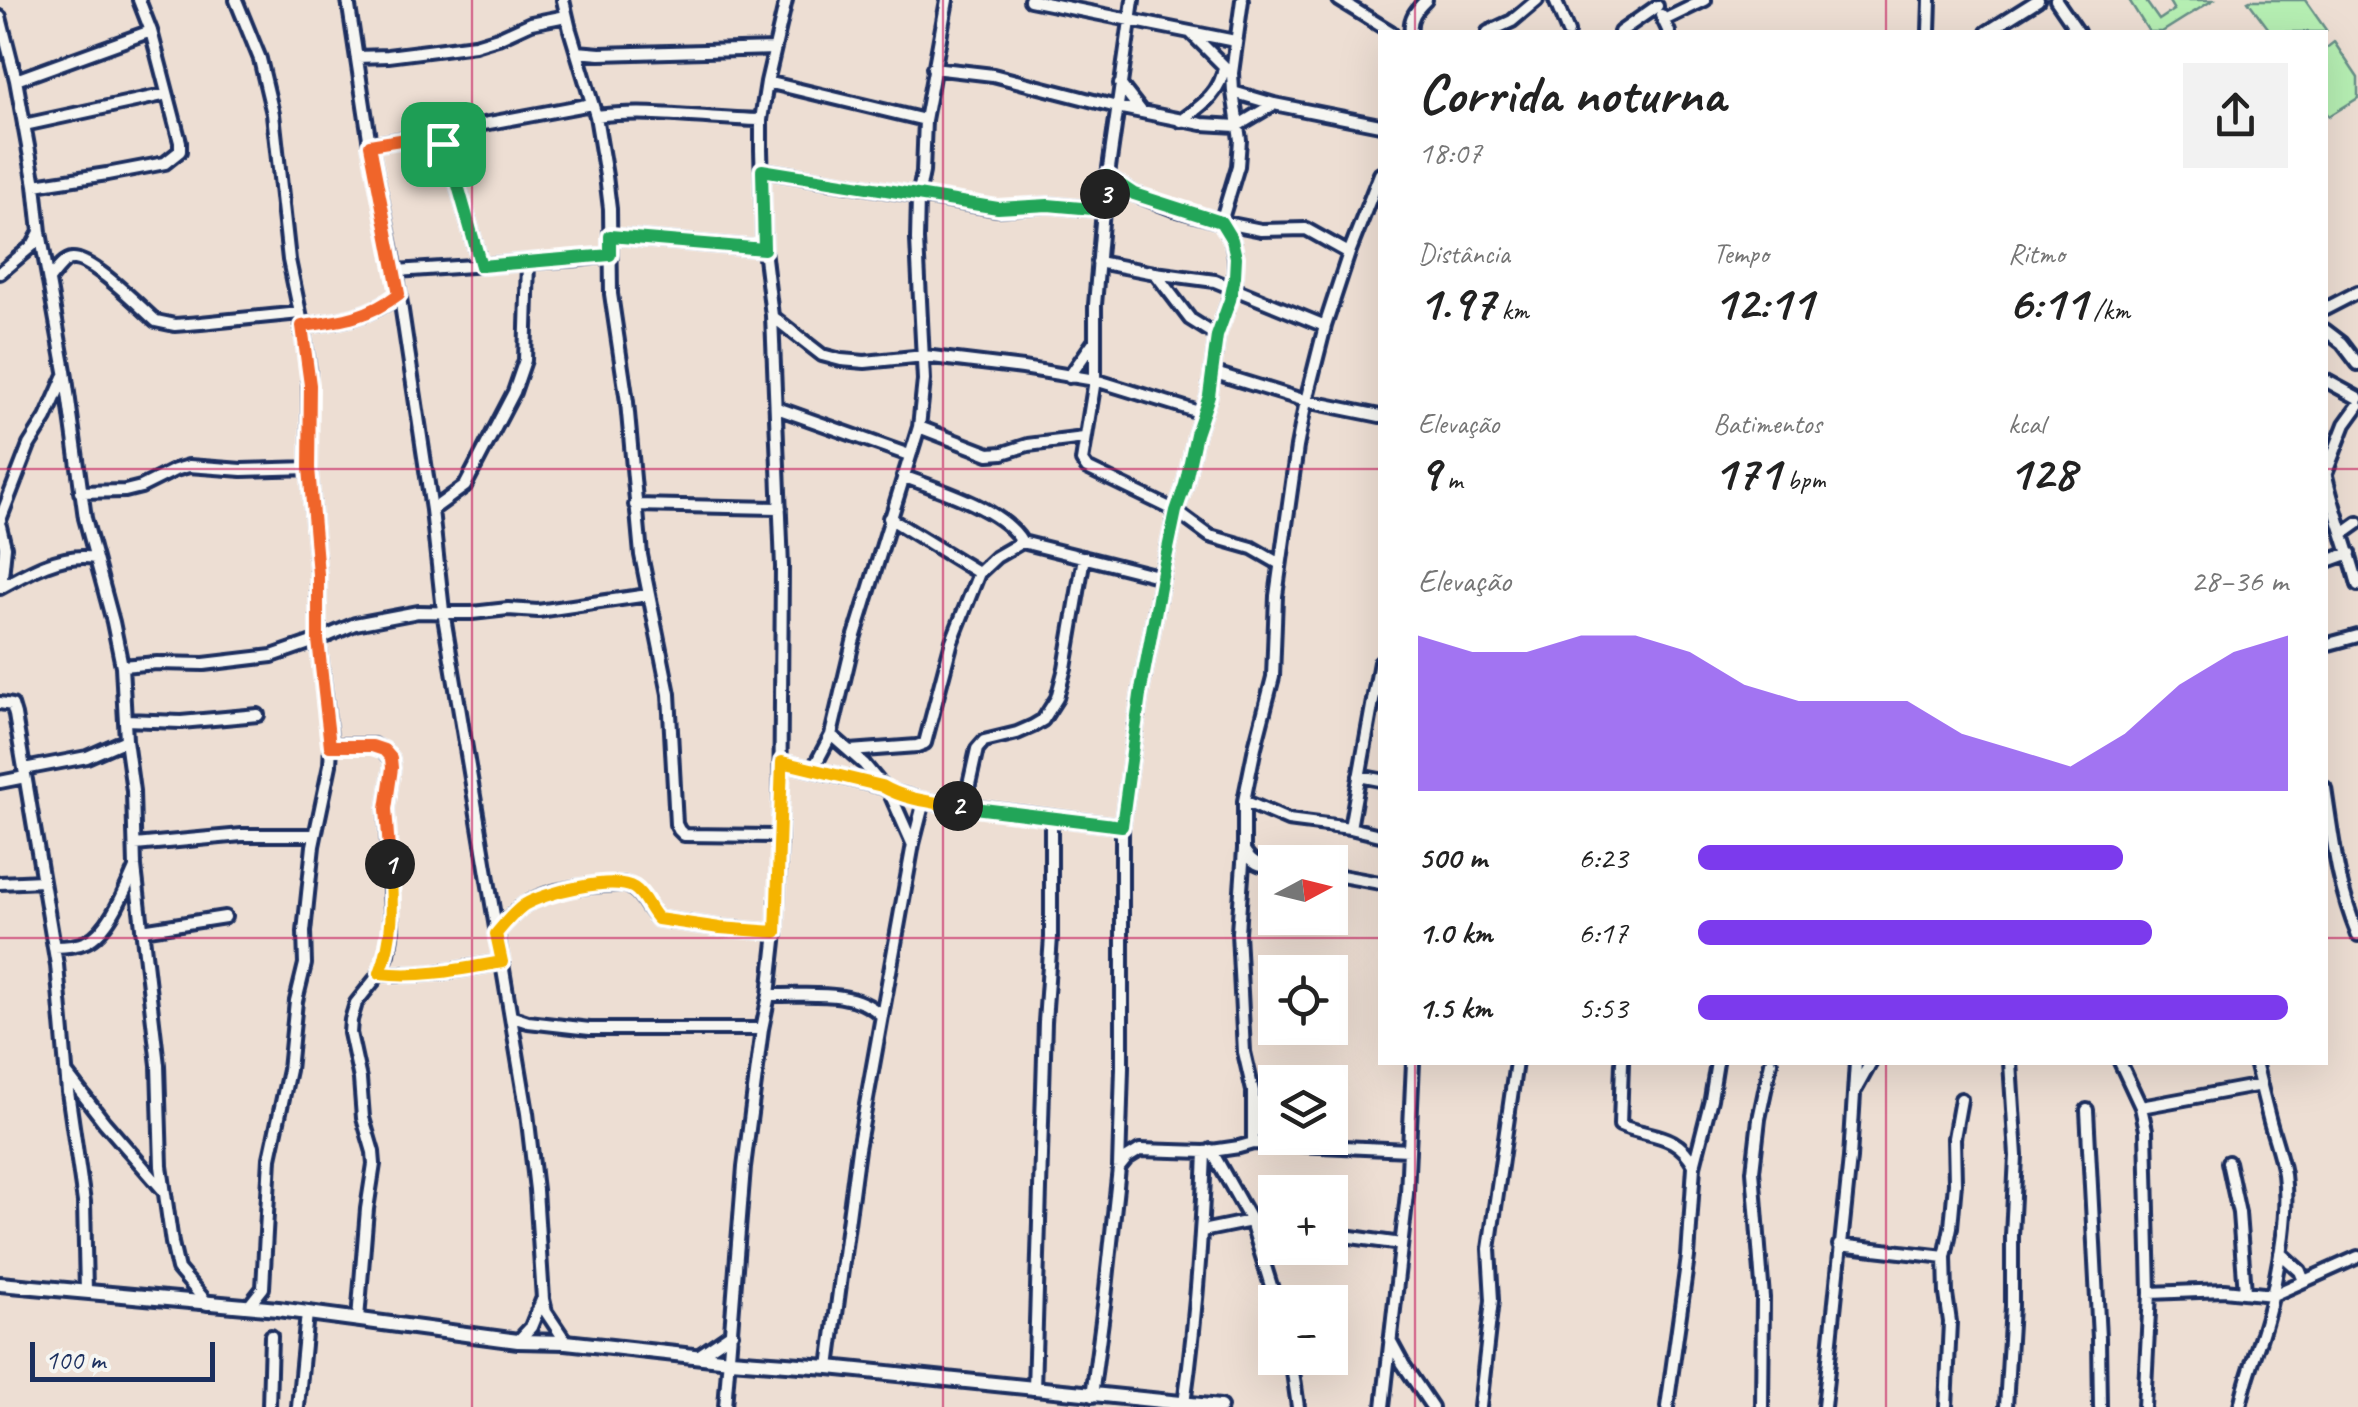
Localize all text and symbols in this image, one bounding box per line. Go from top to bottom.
text: Corrida noturna [1418,59,1725,129]
button: share [2183,63,2288,168]
pin [401,102,486,187]
icon: arrive [416,117,471,172]
text: 18:07 [1418,132,1482,173]
pin: 3 [1080,169,1130,219]
text: 3 [1099,176,1111,211]
text: Distância [1418,236,1510,271]
text: Tempo [1713,236,1769,271]
text: Ritmo [2008,236,2065,271]
text: 1.97 [1418,271,1495,334]
text: 12:11 [1713,271,1813,334]
text: 6:11 [2008,271,2086,334]
text: km [1495,292,1529,327]
text: /km [2086,292,2130,327]
text: Elevação [1418,406,1499,441]
text: Batimentos [1713,406,1822,441]
text: kcal [2008,406,2045,441]
text: 9 [1418,441,1440,504]
text: 171 [1713,441,1780,504]
text: 128 [2008,441,2076,504]
text: m [1440,462,1462,497]
text: bpm [1780,462,1826,497]
text: Elevação [1418,560,1511,601]
text: 28–36 m [2190,560,2288,601]
pin: 2 [933,781,983,831]
text: 2 [952,788,964,823]
text: 500 m [1418,837,1487,878]
text: 6:23 [1578,837,1628,878]
pin: 1 [365,839,415,889]
north arrow [1258,845,1348,935]
map controls [1258,845,1348,1375]
text: 1 [384,846,396,881]
text: 1.0 km [1418,912,1492,953]
text: 6:17 [1578,912,1628,953]
button: locate [1258,955,1348,1045]
text: 1.5 km [1418,987,1492,1028]
text: 5:53 [1578,987,1628,1028]
button: layers [1258,1065,1348,1155]
button: + [1258,1175,1348,1265]
button: − [1258,1285,1348,1375]
scale bar [30,1337,215,1382]
text: 100 m [45,1342,105,1377]

